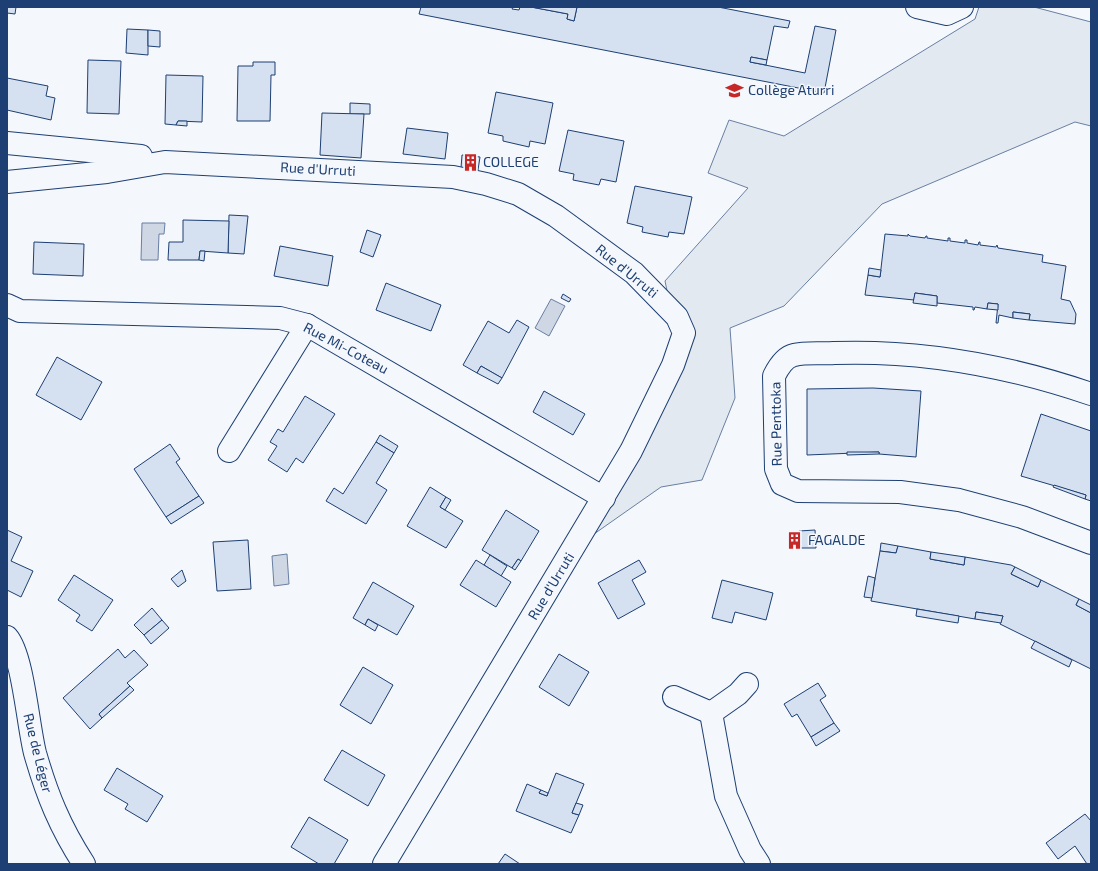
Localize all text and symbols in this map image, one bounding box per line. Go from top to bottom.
school or university icon: Collège Aturri [725,80,745,100]
place label: Collège Aturri [748,81,834,98]
building icon: COLLEGE [460,152,480,172]
place label: COLLEGE [483,153,539,170]
street label: Rue d'Urruti [280,158,356,179]
street label: Rue d'Urruti [593,240,662,301]
street label: Rue Mi-Coteau [301,318,392,377]
street label: Rue Penttoka [766,382,785,466]
building icon: FAGALDE [785,530,805,550]
place label: FAGALDE [808,531,865,548]
street label: Rue d'Urruti [524,549,577,623]
street label: Rue de Léger [20,711,57,795]

